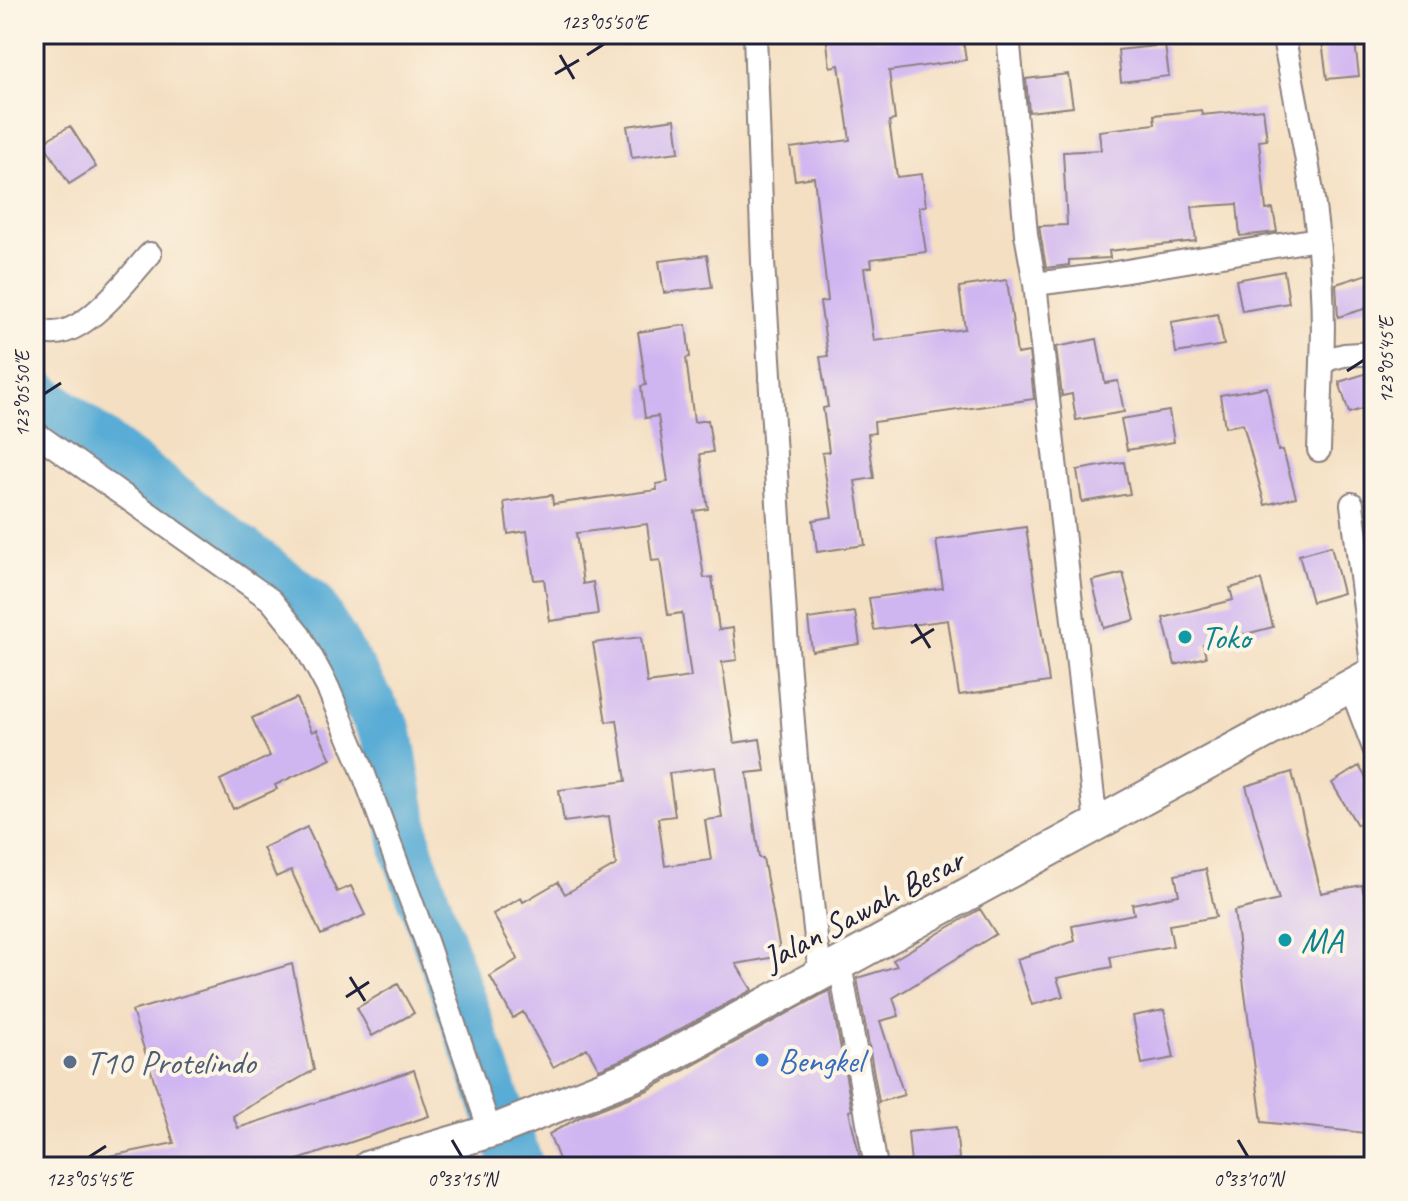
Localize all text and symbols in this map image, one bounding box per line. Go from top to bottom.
text: 123°05'50"E [561,10,650,35]
text: 123°05'45"E [1374,314,1399,403]
text: 123°05'50"E [10,348,35,437]
place label: Toko [1201,616,1254,659]
marker: Toko [1176,628,1194,646]
street label: Jalan Sawah Besar [754,837,973,981]
place label: MA [1301,919,1344,962]
marker: MA [1276,931,1294,949]
place label: Bengkel [778,1039,870,1082]
place label: T10 Protelindo [86,1041,257,1084]
marker: Bengkel [753,1051,771,1069]
marker: T10 Protelindo [61,1053,79,1071]
text: 123°05'45"E [46,1167,135,1192]
text: 0°33'15"N [427,1167,500,1192]
text: 0°33'10"N [1213,1167,1286,1192]

